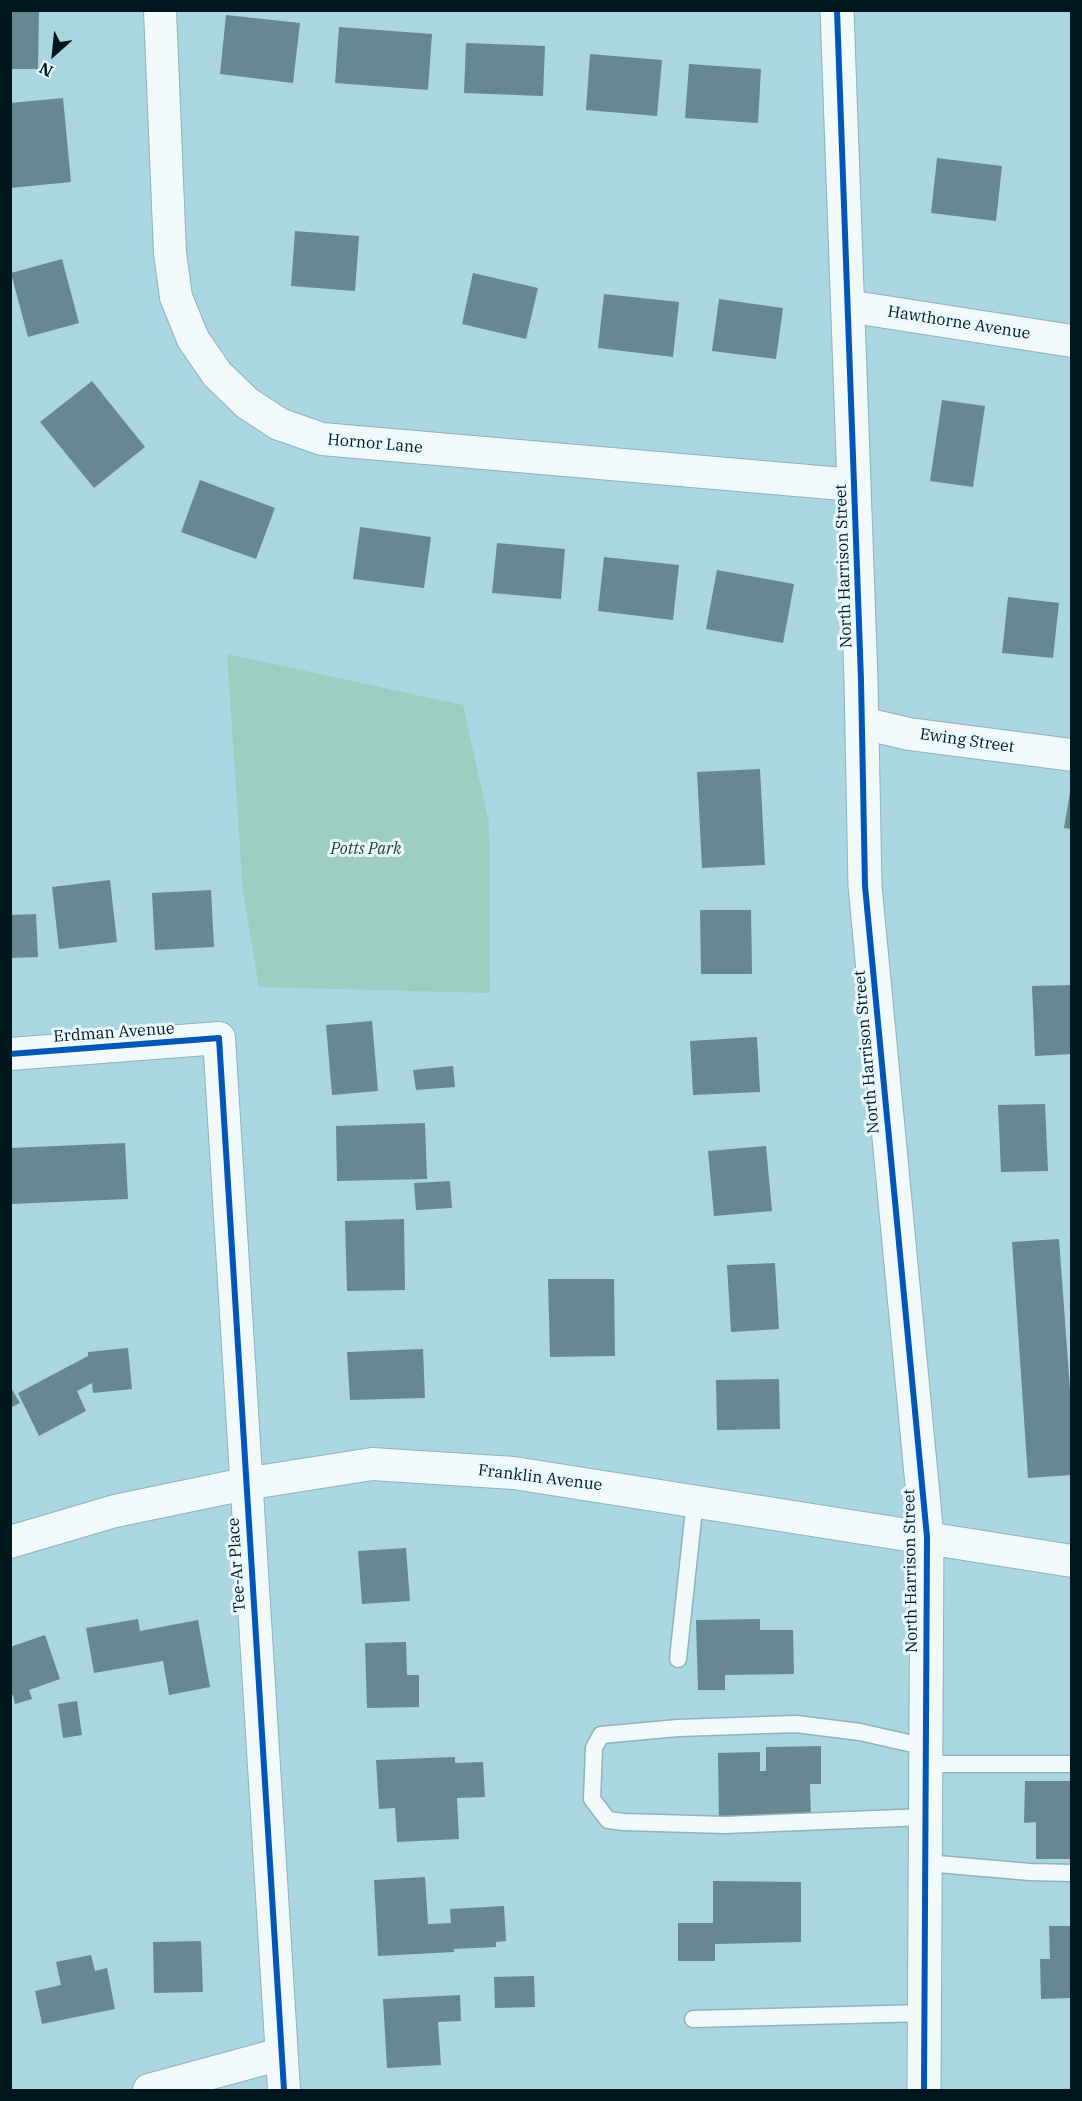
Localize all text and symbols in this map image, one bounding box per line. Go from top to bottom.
north arrow [24,24,84,84]
text: N [36,58,56,82]
street label: Hawthorne Avenue [886,302,1032,344]
street label: Hornor Lane [326,430,424,458]
street label: North Harrison Street [832,484,856,648]
street label: Ewing Street [919,725,1015,757]
park label: Potts Park [331,839,401,859]
street label: North Harrison Street [850,969,884,1135]
street label: Erdman Avenue [53,1019,175,1047]
street label: Franklin Avenue [477,1461,603,1495]
street label: North Harrison Street [900,1489,922,1653]
street label: Tee-Ar Place [224,1517,250,1613]

